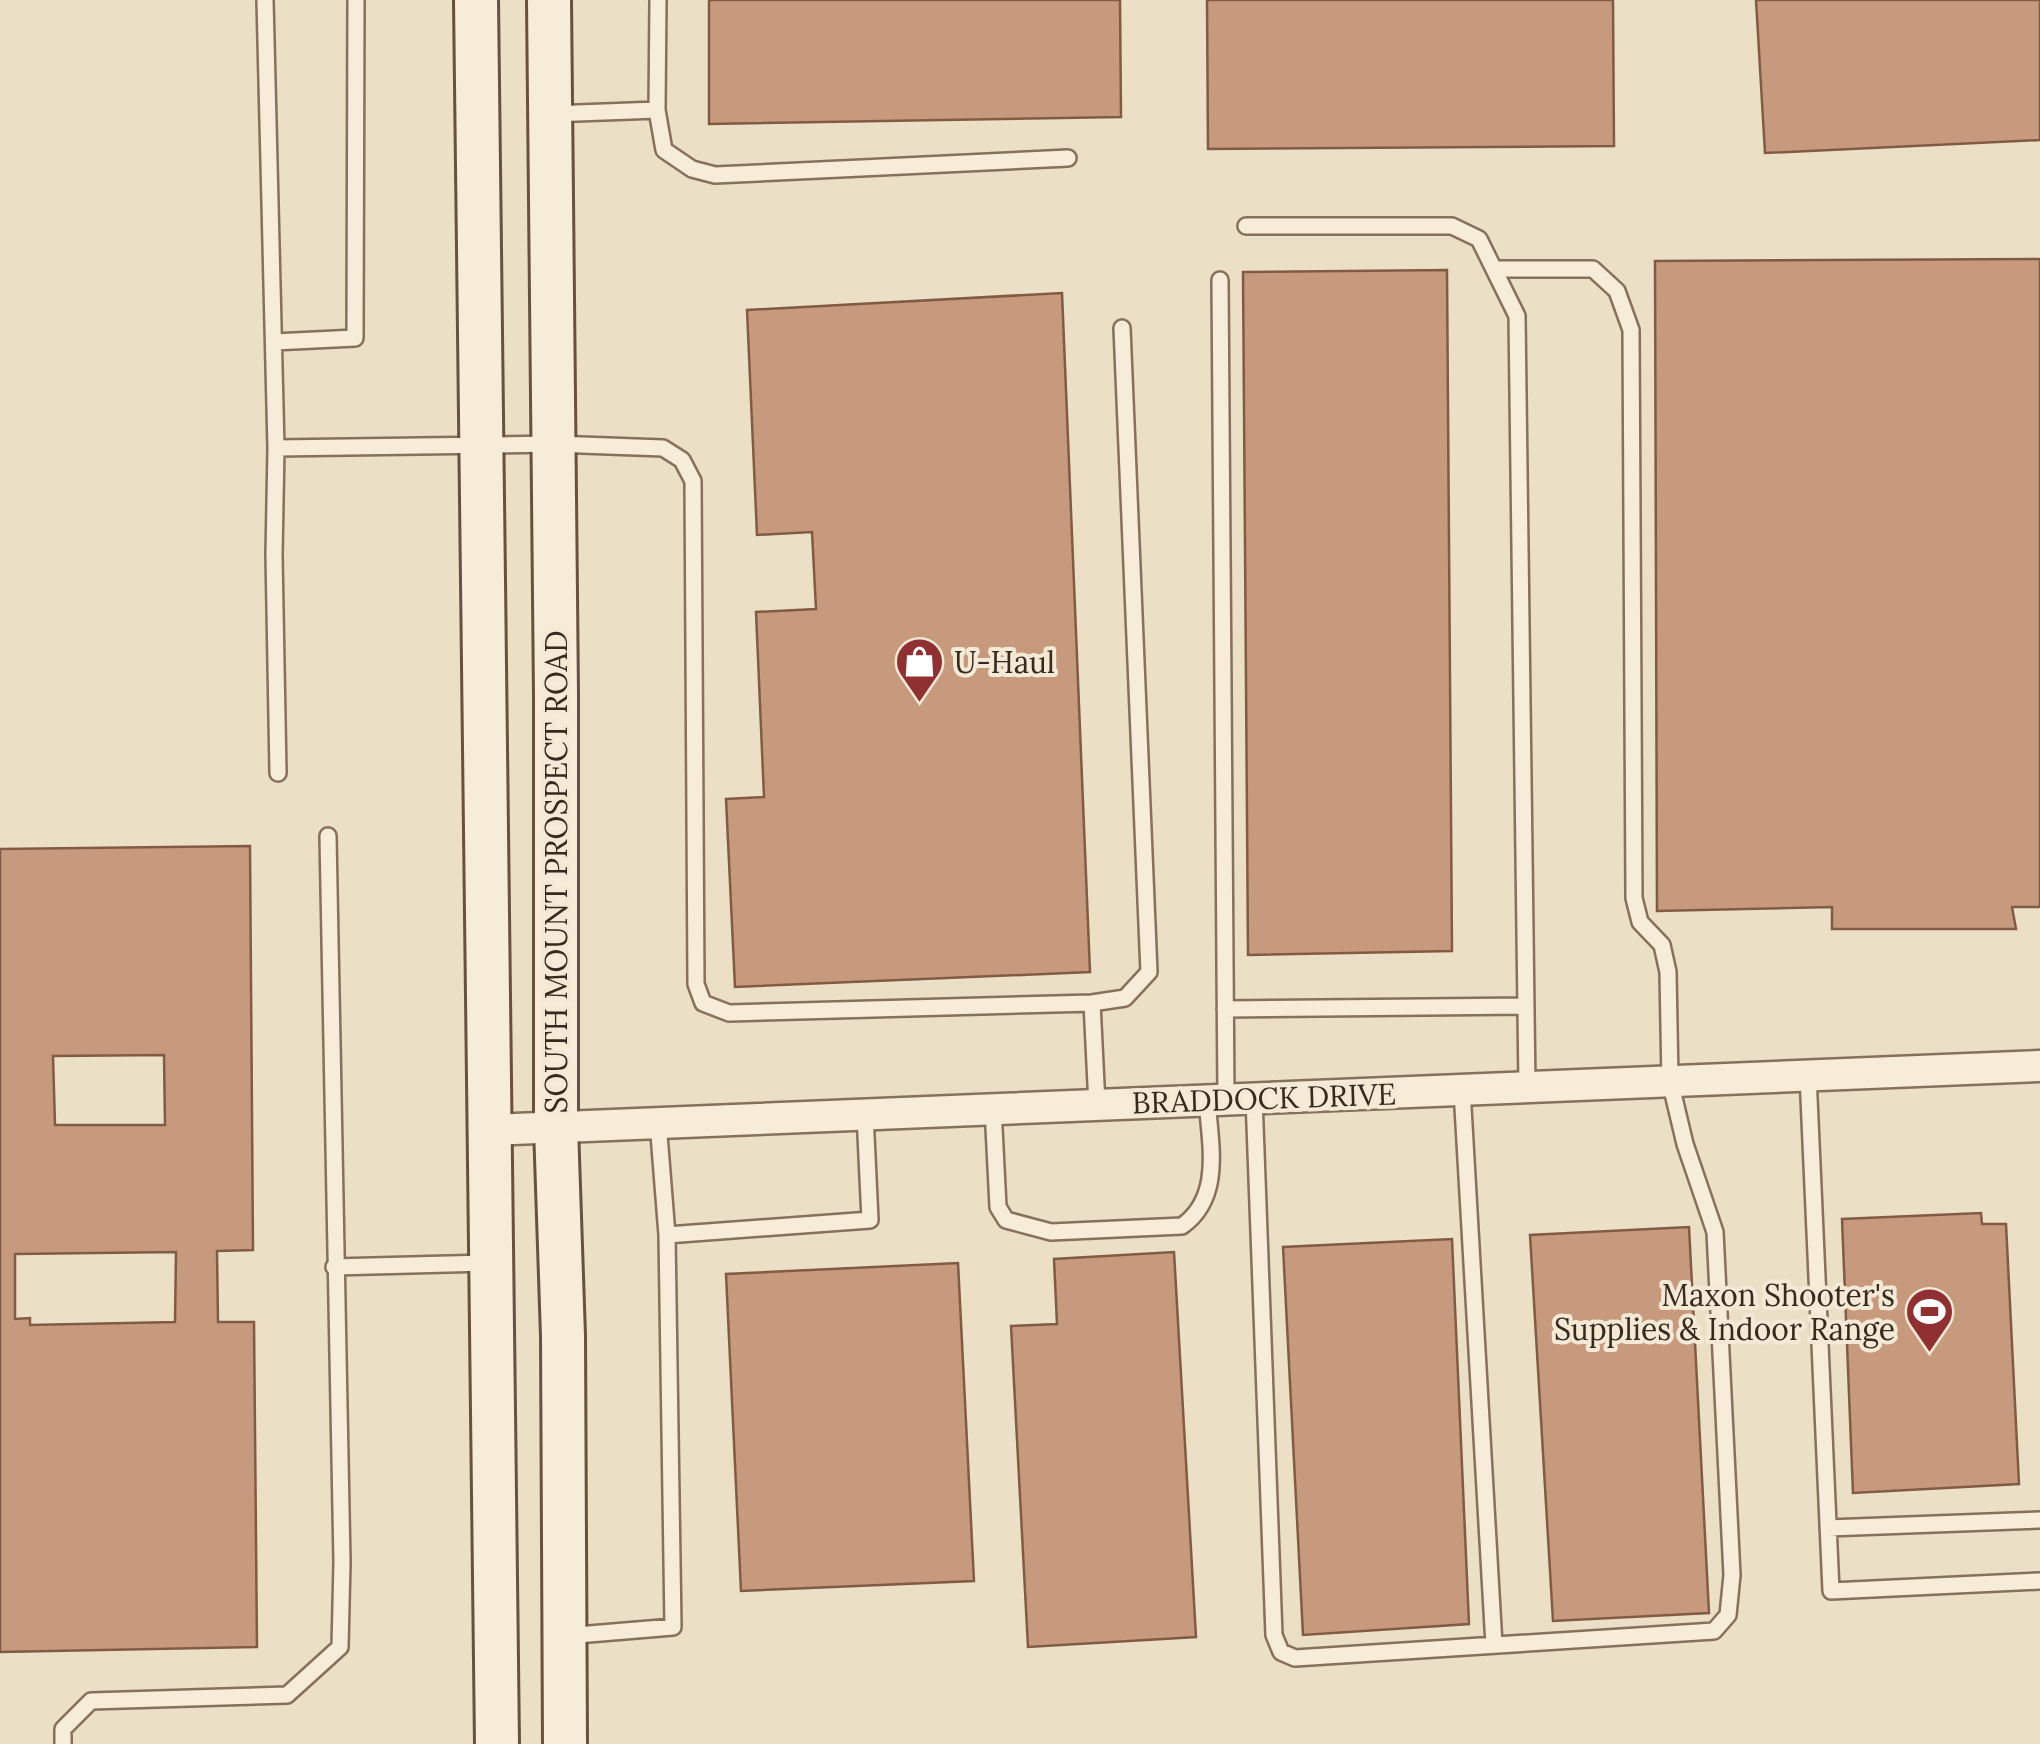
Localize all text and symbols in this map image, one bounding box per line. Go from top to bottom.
street label: SOUTH MOUNT PROSPECT ROAD [537,630,575,1114]
shop icon: U-Haul [893,636,945,704]
place label: U-Haul [954,643,1055,681]
street label: BRADDOCK DRIVE [1131,1074,1397,1122]
place label: Maxon Shooter's Supplies & Indoor Range [1554,1276,1895,1349]
sports icon: Maxon Shooter's Supplies & Indoor Range [1904,1286,1956,1354]

